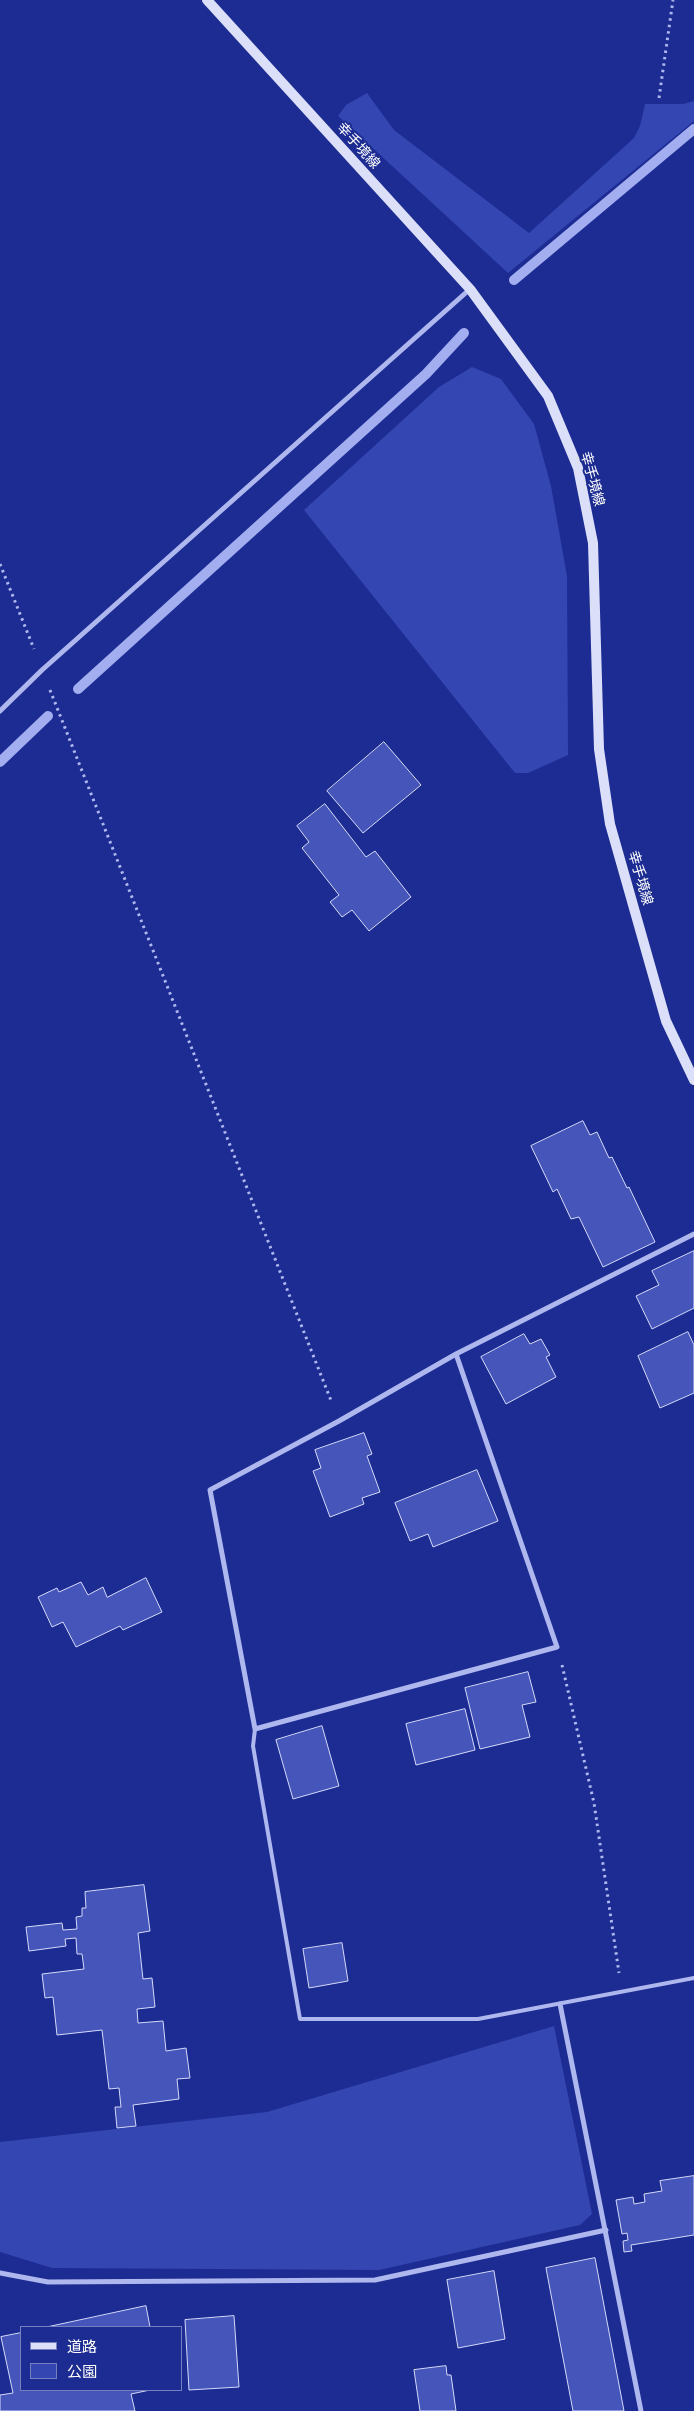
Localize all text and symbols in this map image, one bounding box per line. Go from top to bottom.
street label: 幸手境線 [333,120,383,172]
street label: 幸手境線 [577,450,607,508]
street label: 幸手境線 [624,849,656,907]
legend [20,2326,182,2391]
text: 道路 [67,2336,97,2357]
text: 公園 [67,2361,97,2382]

